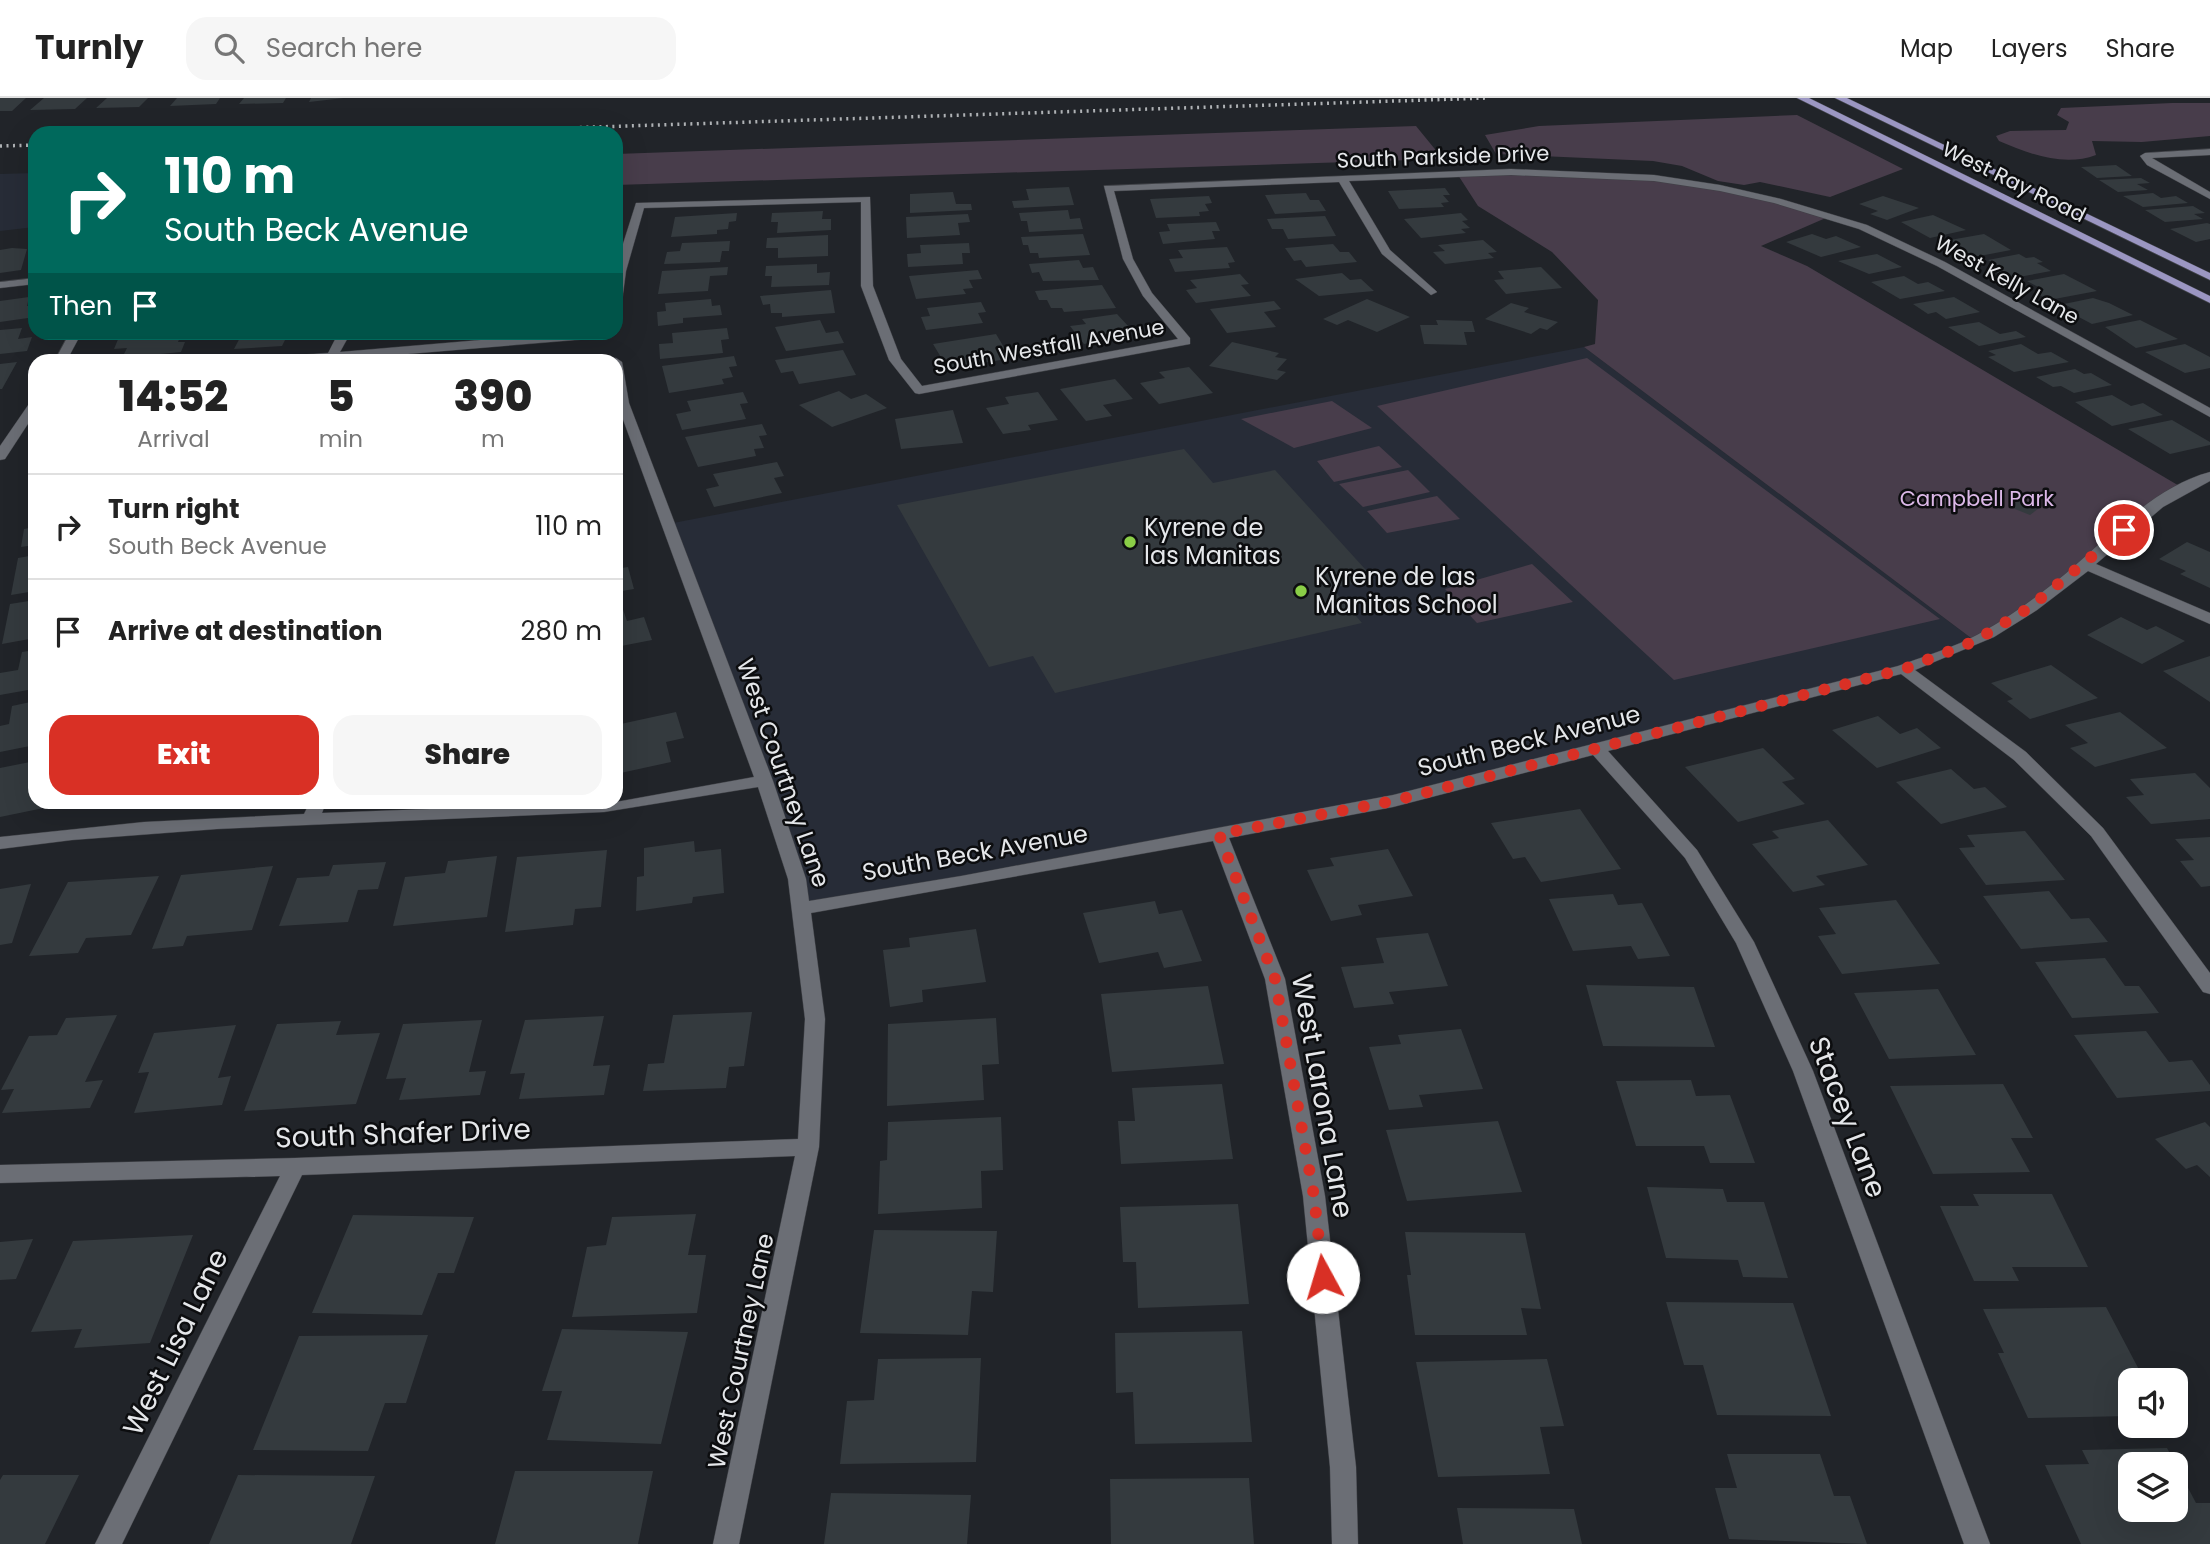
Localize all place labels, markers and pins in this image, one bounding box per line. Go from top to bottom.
pin [2094,500,2154,560]
place label: Kyrene de las Manitas [1144,511,1281,572]
marker: Kyrene de las Manitas [1122,534,1138,550]
place label: Kyrene de las Manitas School [1315,560,1498,621]
marker: Kyrene de las Manitas School [1293,583,1309,599]

